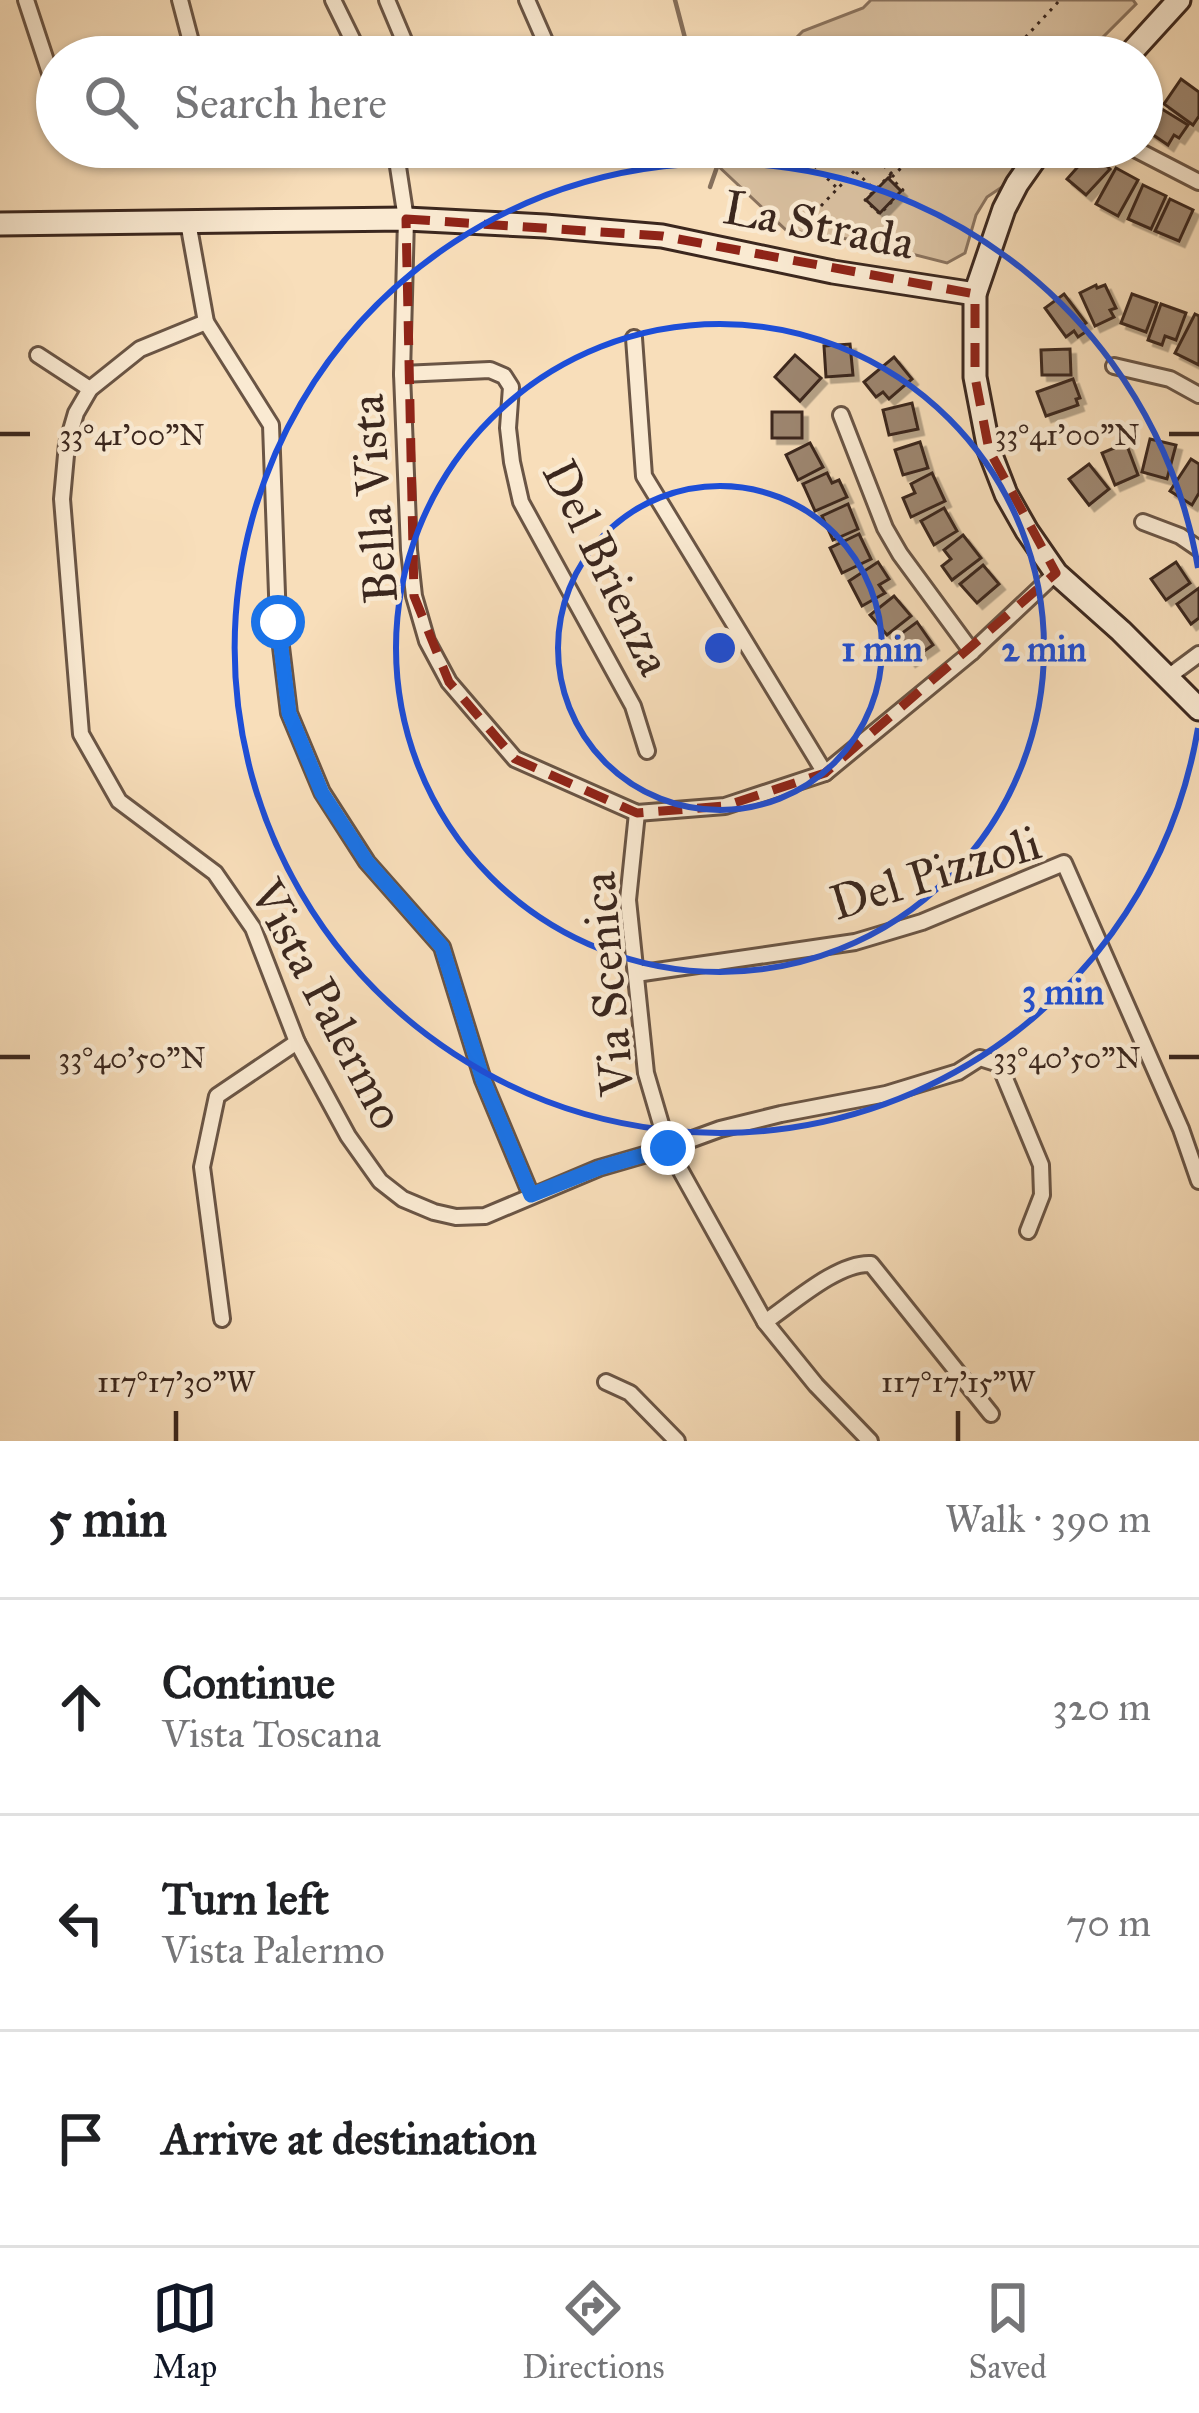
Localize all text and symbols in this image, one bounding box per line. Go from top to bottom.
search box [36,36,1163,168]
icon: search [78,69,144,135]
text: Search here [174,75,387,130]
street label: La Strada [718,177,920,272]
street label: Bella Vista [337,392,410,606]
text: 33°41'00"N [59,417,205,453]
text: 33°41'00"N [994,417,1140,453]
street label: Del Brienza [530,450,685,685]
route start [251,595,305,649]
centre of rings [699,627,741,669]
text: 1 min [841,627,923,671]
text: 2 min [1001,627,1087,671]
street label: Del Pizzoli [823,813,1047,932]
street label: Vista Palermo [237,869,418,1139]
street label: Via Scenica [568,869,647,1099]
text: 3 min [1022,970,1104,1014]
text: 33°40'50"N [58,1040,206,1076]
text: 33°40'50"N [993,1040,1141,1076]
route end [641,1121,695,1175]
text: 117°17'30"W [97,1364,256,1400]
text: 117°17'15"W [881,1364,1036,1400]
text: 5 min [48,1488,167,1550]
text: Walk · 390 m [945,1495,1151,1543]
text: Continue [162,1655,335,1710]
icon: ahead [48,1674,114,1740]
text: 320 m [1052,1683,1151,1731]
text: Vista Toscana [162,1710,381,1758]
text: Turn left [162,1871,329,1926]
icon: left [48,1890,114,1956]
text: 70 m [1066,1899,1151,1947]
text: Vista Palermo [162,1926,385,1974]
icon: arrive [48,2106,114,2172]
text: Arrive at destination [162,2111,537,2166]
tab: Map [152,2275,218,2387]
tab: Directions [522,2275,664,2387]
tab: Saved [969,2275,1047,2387]

